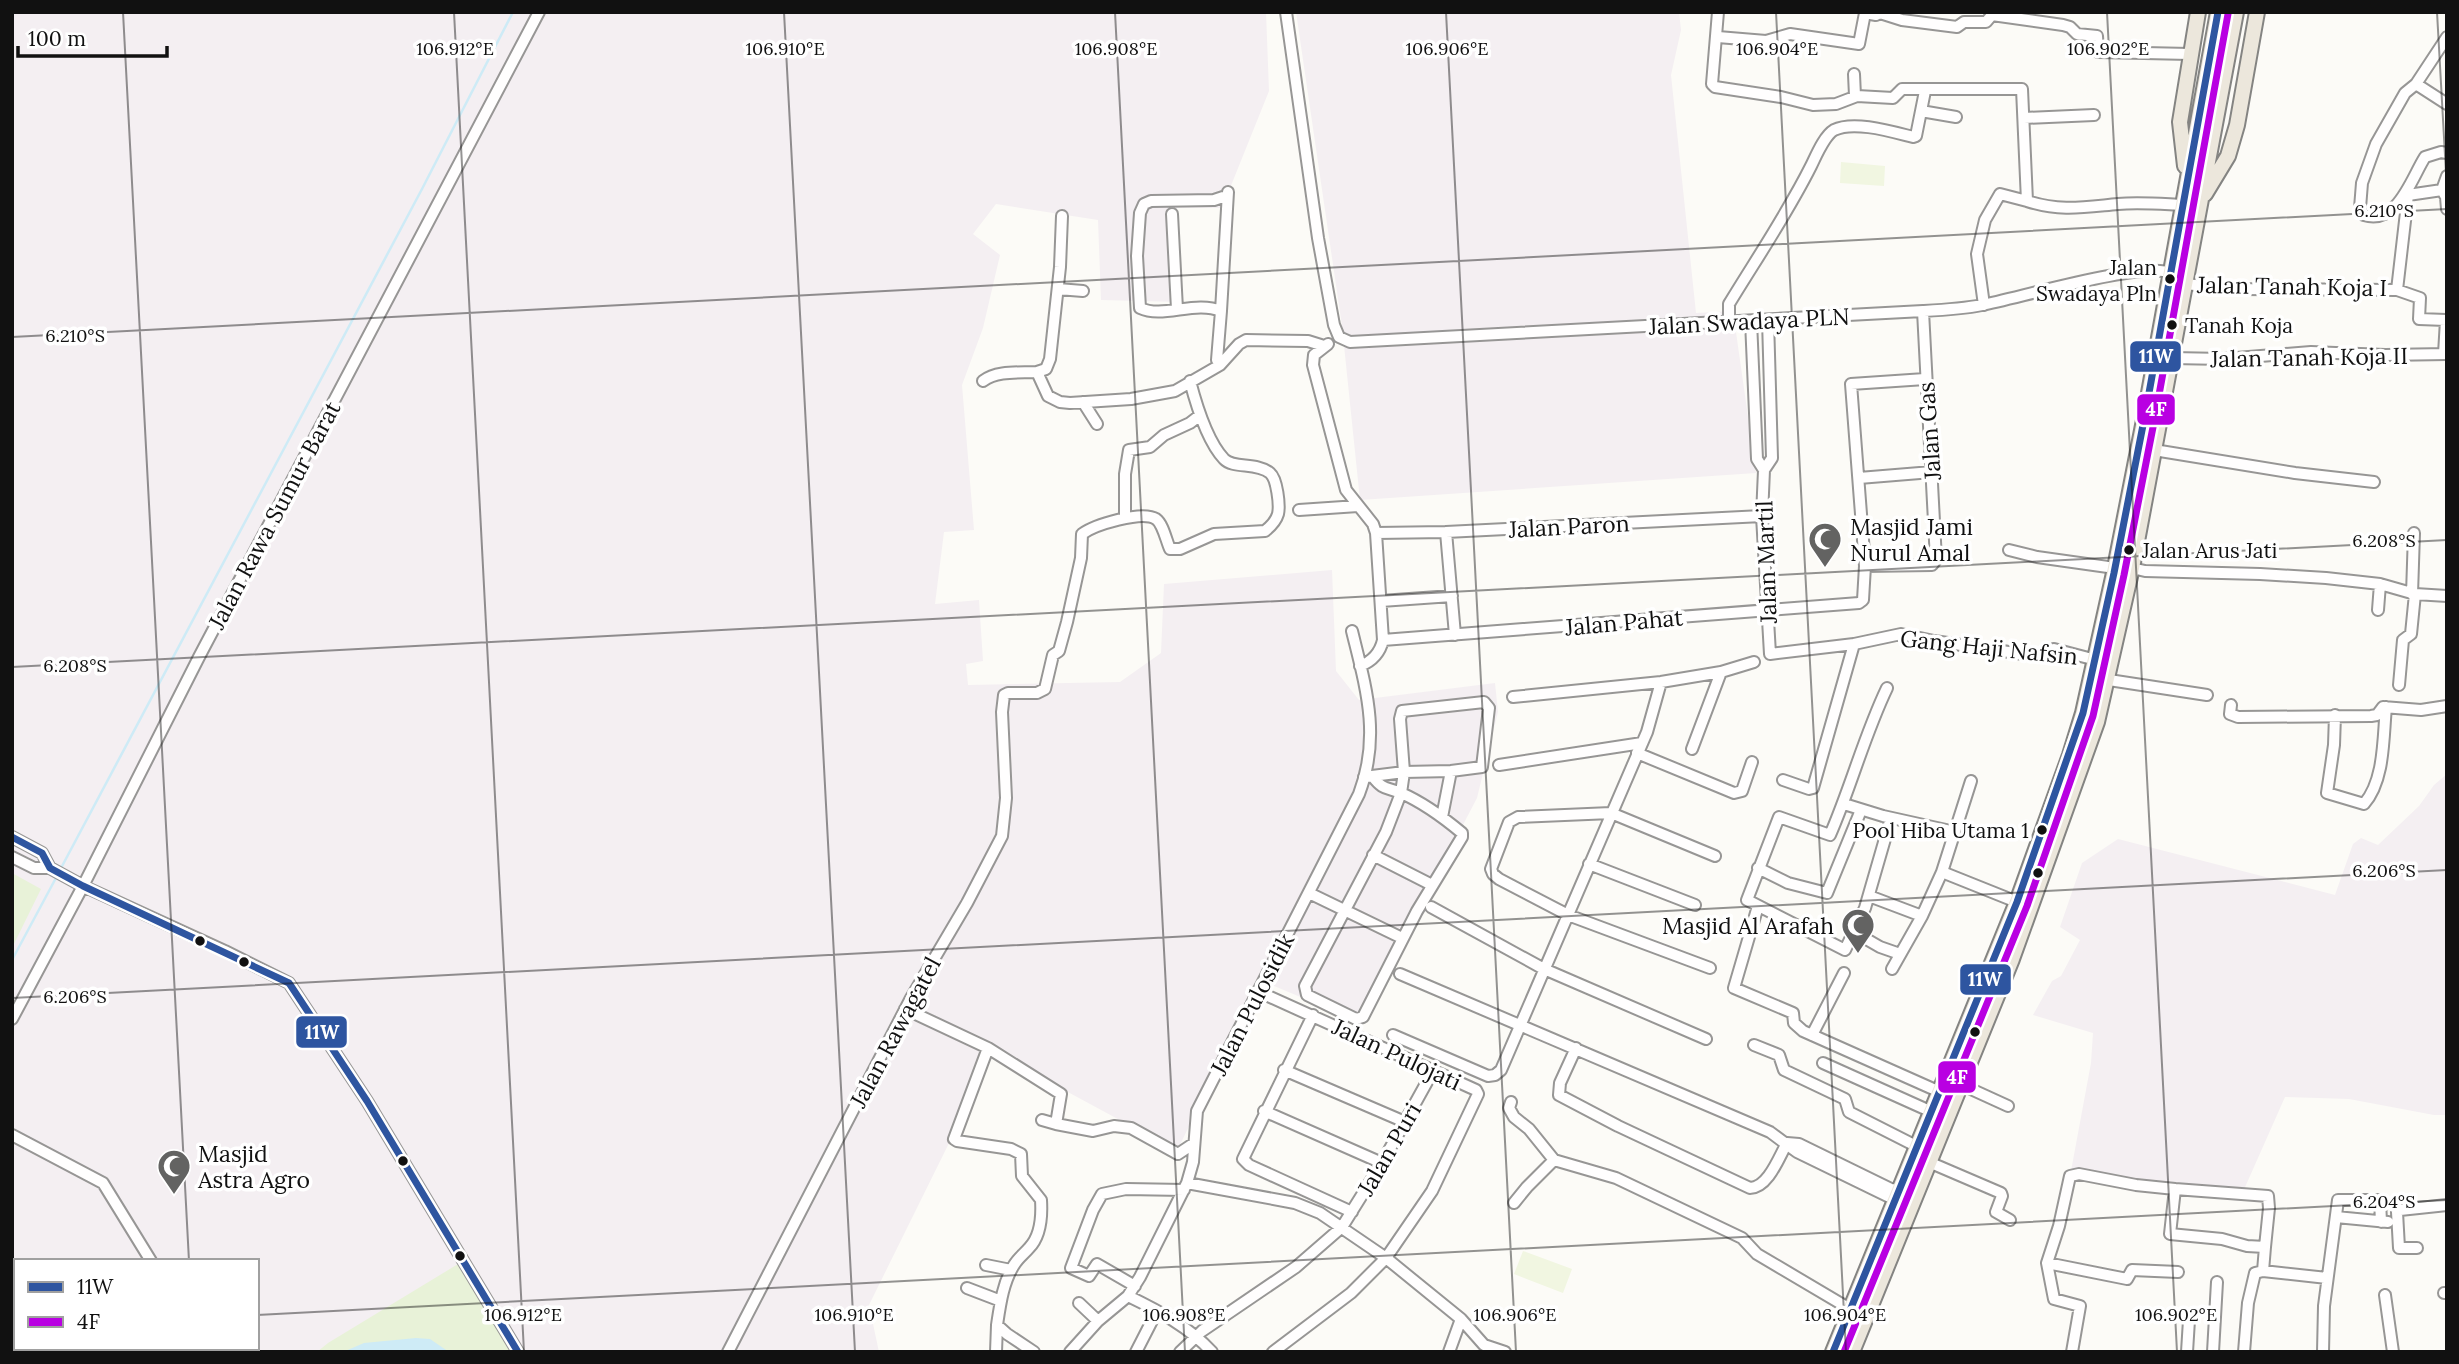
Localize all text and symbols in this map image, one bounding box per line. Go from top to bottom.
scale bar [18,14,166,58]
text: 100 m [28,25,86,52]
text: 106.912°E [416,37,494,60]
text: 106.910°E [745,37,825,60]
text: 106.908°E [1075,37,1157,60]
text: 106.906°E [1405,37,1489,60]
text: 106.904°E [1736,37,1818,60]
text: 106.902°E [2067,37,2149,60]
text: 6.210°S [2354,199,2414,222]
place label: Jalan Swadaya Pln [2036,254,2157,307]
street label: Jalan Tanah Koja I [2196,270,2387,302]
marker: Jalan Swadaya Pln [2163,272,2177,286]
street label: Jalan Swadaya PLN [1647,301,1850,341]
place label: Tanah Koja [2185,312,2293,339]
marker: Tanah Koja [2165,318,2179,332]
text: 6.210°S [45,324,105,347]
line badge: 11W [2129,340,2182,373]
street label: Jalan Tanah Koja II [2209,341,2408,373]
text: 11W [2139,344,2174,368]
street label: Jalan Gas [1911,381,1947,482]
line badge: 4F [2136,393,2176,426]
street label: Jalan Rawa Sumur Barat [201,396,346,635]
text: 4F [2145,397,2167,421]
street label: Jalan Martil [1749,500,1783,625]
street label: Jalan Paron [1507,508,1630,544]
place label: Masjid Jami Nurul Amal [1850,512,1973,567]
mosque icon: Masjid Jami Nurul Amal [1806,520,1844,569]
text: 6.208°S [2352,529,2416,552]
place label: Jalan Arus Jati [2141,537,2278,564]
marker: Jalan Arus Jati [2122,543,2136,557]
street label: Jalan Pahat [1563,602,1684,642]
street label: Gang Haji Nafsin [1899,623,2079,671]
text: 6.208°S [43,654,107,677]
place label: Pool Hiba Utama 1 [1853,817,2029,844]
marker: Pool Hiba Utama 1 [2035,823,2049,837]
text: 6.206°S [2352,859,2416,882]
unlabelled marker [2031,866,2045,880]
mosque icon: Masjid Al Arafah [1839,906,1877,955]
place label: Masjid Al Arafah [1662,911,1834,940]
street label: Jalan Pulosidik [1203,928,1300,1081]
unlabelled marker [193,934,207,948]
street label: Jalan Rawagatel [843,952,947,1113]
unlabelled marker [237,955,251,969]
line badge: 11W [1959,963,2012,996]
text: 11W [1968,967,2003,991]
text: 6.206°S [43,985,107,1008]
street label: Jalan Pulojati [1327,1011,1466,1096]
line badge: 11W [295,1015,348,1049]
text: 11W [305,1020,340,1044]
unlabelled marker [1968,1025,1982,1039]
line badge: 4F [1937,1060,1977,1094]
text: 4F [1946,1065,1968,1089]
street label: Jalan Puri [1350,1097,1427,1201]
place label: Masjid Astra Agro [197,1139,310,1194]
mosque icon: Masjid Astra Agro [155,1147,193,1196]
unlabelled marker [396,1154,410,1168]
text: 6.204°S [2353,1190,2415,1213]
unlabelled marker [453,1249,467,1263]
legend [14,1259,259,1350]
text: 11W [77,1273,114,1300]
text: 106.912°E [484,1303,562,1326]
text: 106.910°E [814,1303,894,1326]
text: 106.908°E [1143,1303,1225,1326]
text: 106.906°E [1473,1303,1557,1326]
text: 106.904°E [1804,1303,1886,1326]
text: 106.902°E [2135,1303,2217,1326]
text: 4F [77,1308,100,1335]

